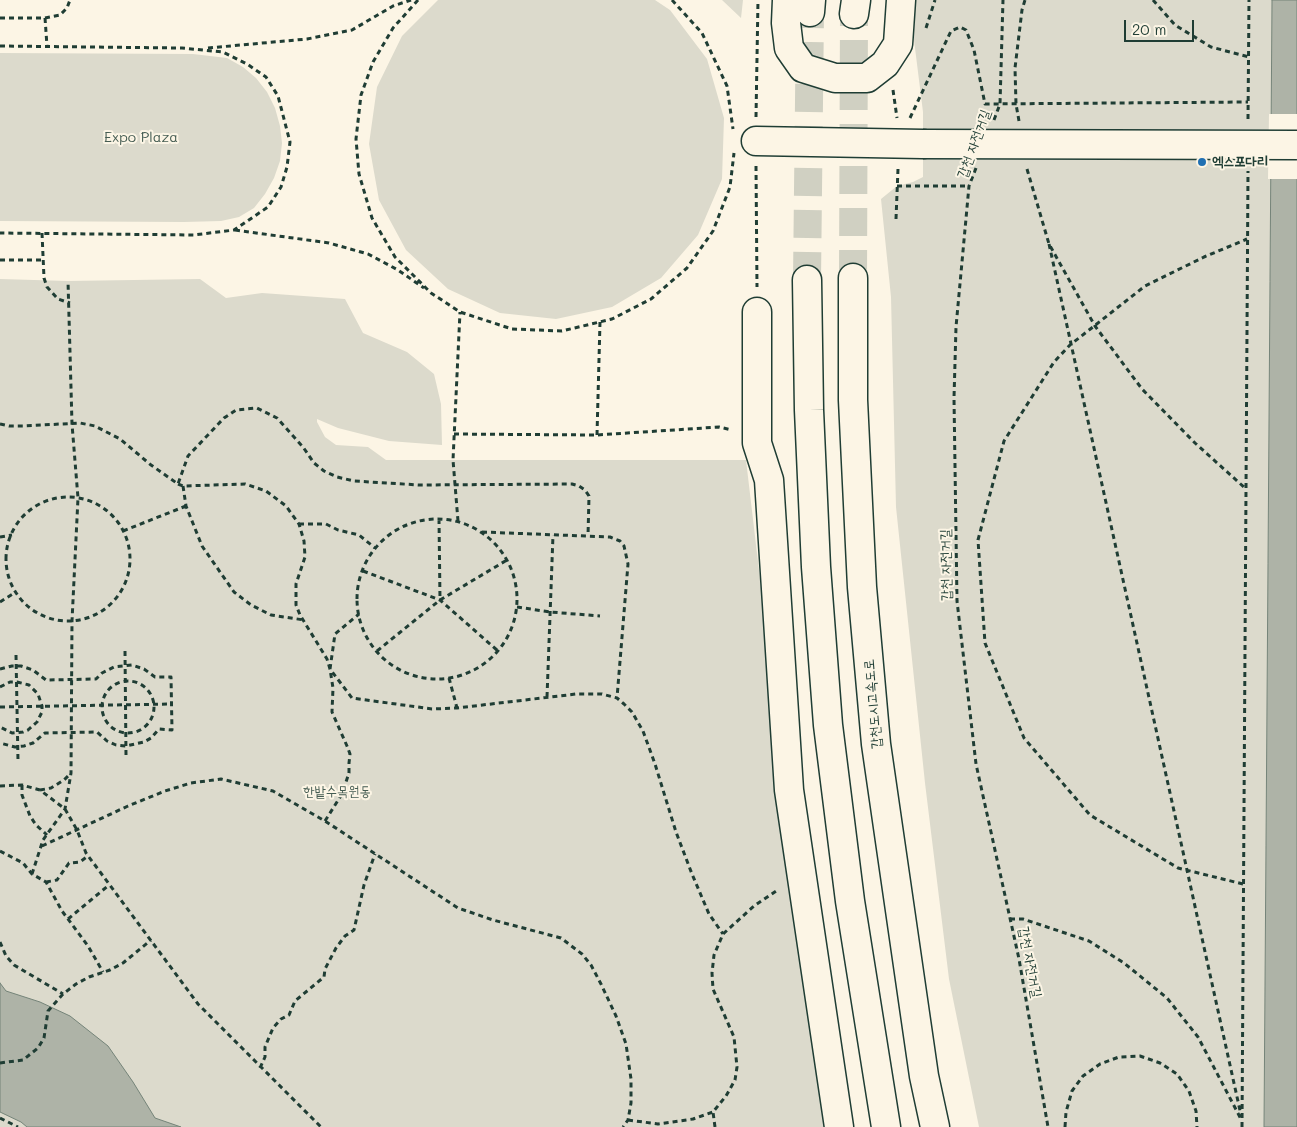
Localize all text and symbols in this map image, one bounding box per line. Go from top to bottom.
scale bar [1127,10,1197,42]
text: 20 m [1132,19,1166,39]
street label: 갑천 자전거길 [954,107,994,181]
park label: Expo Plaza [104,130,178,146]
place label: 엑스포다리 [1212,154,1268,170]
marker: 엑스포다리 [1196,156,1208,168]
street label: 갑천 자전거길 [937,529,955,601]
street label: 갑천도시고속도로 [861,658,885,750]
park label: 한밭수목원동 [303,784,371,800]
street label: 갑천 자전거길 [1015,925,1045,999]

